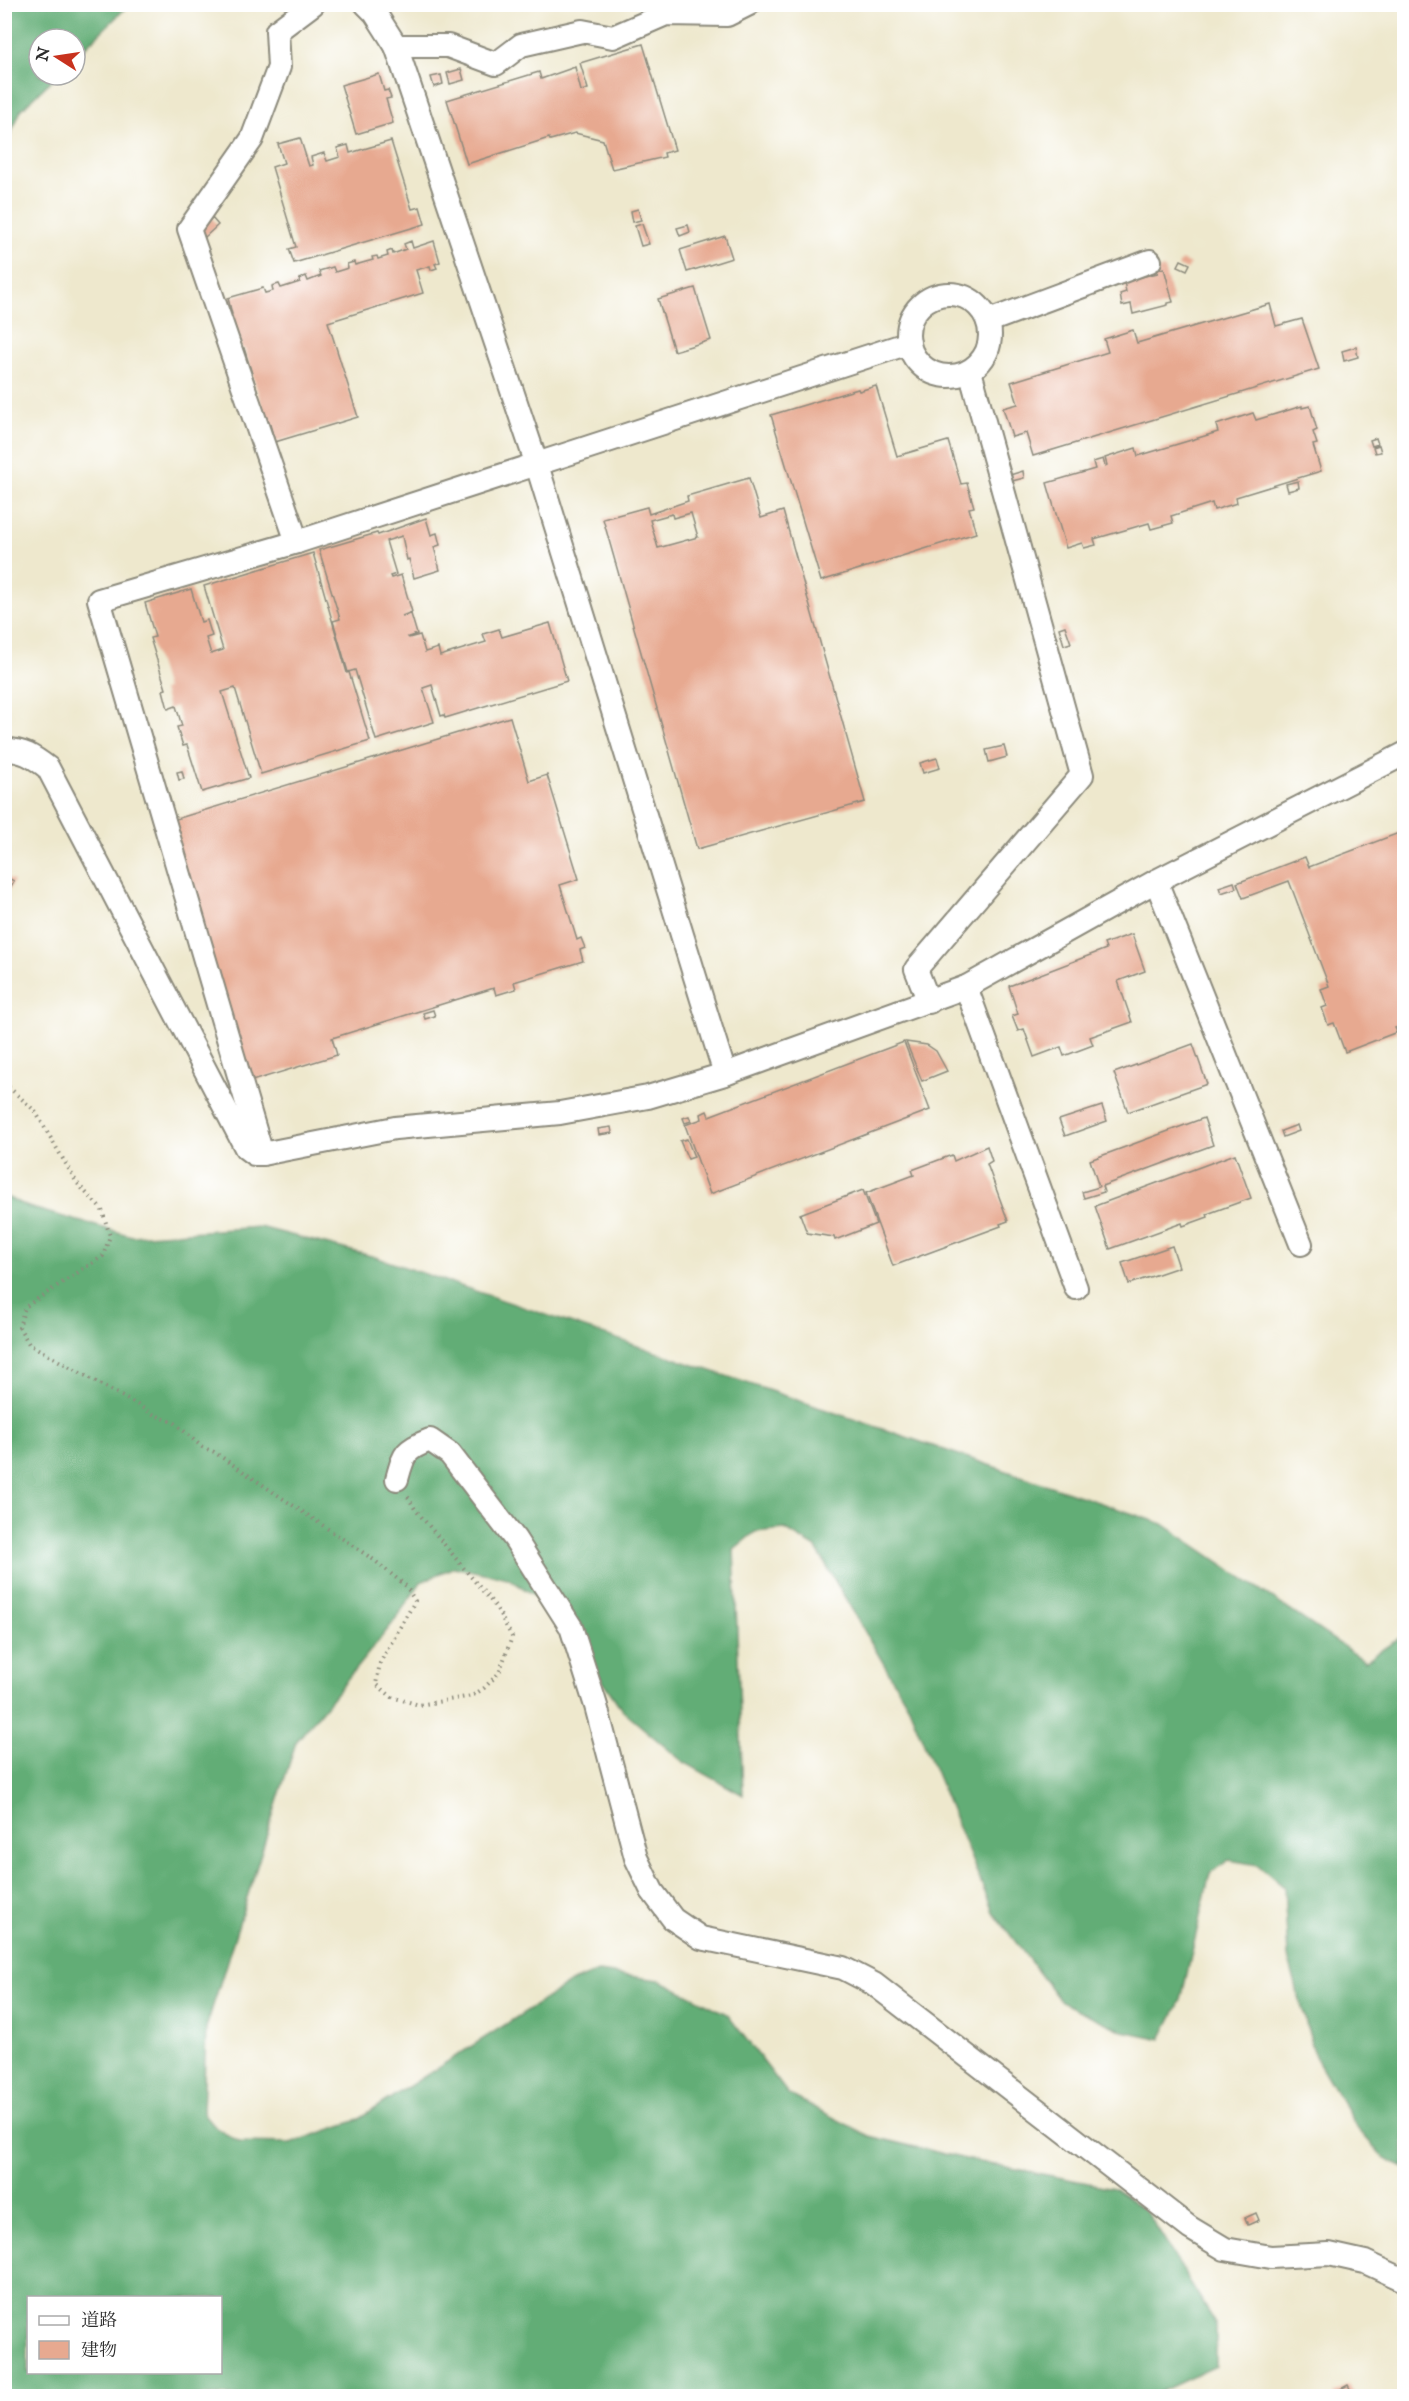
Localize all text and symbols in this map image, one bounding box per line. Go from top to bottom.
north arrow [27,27,87,87]
text: N [33,45,56,64]
legend [27,2296,222,2374]
text: 道路 [81,2310,117,2333]
text: 建物 [81,2340,117,2363]

